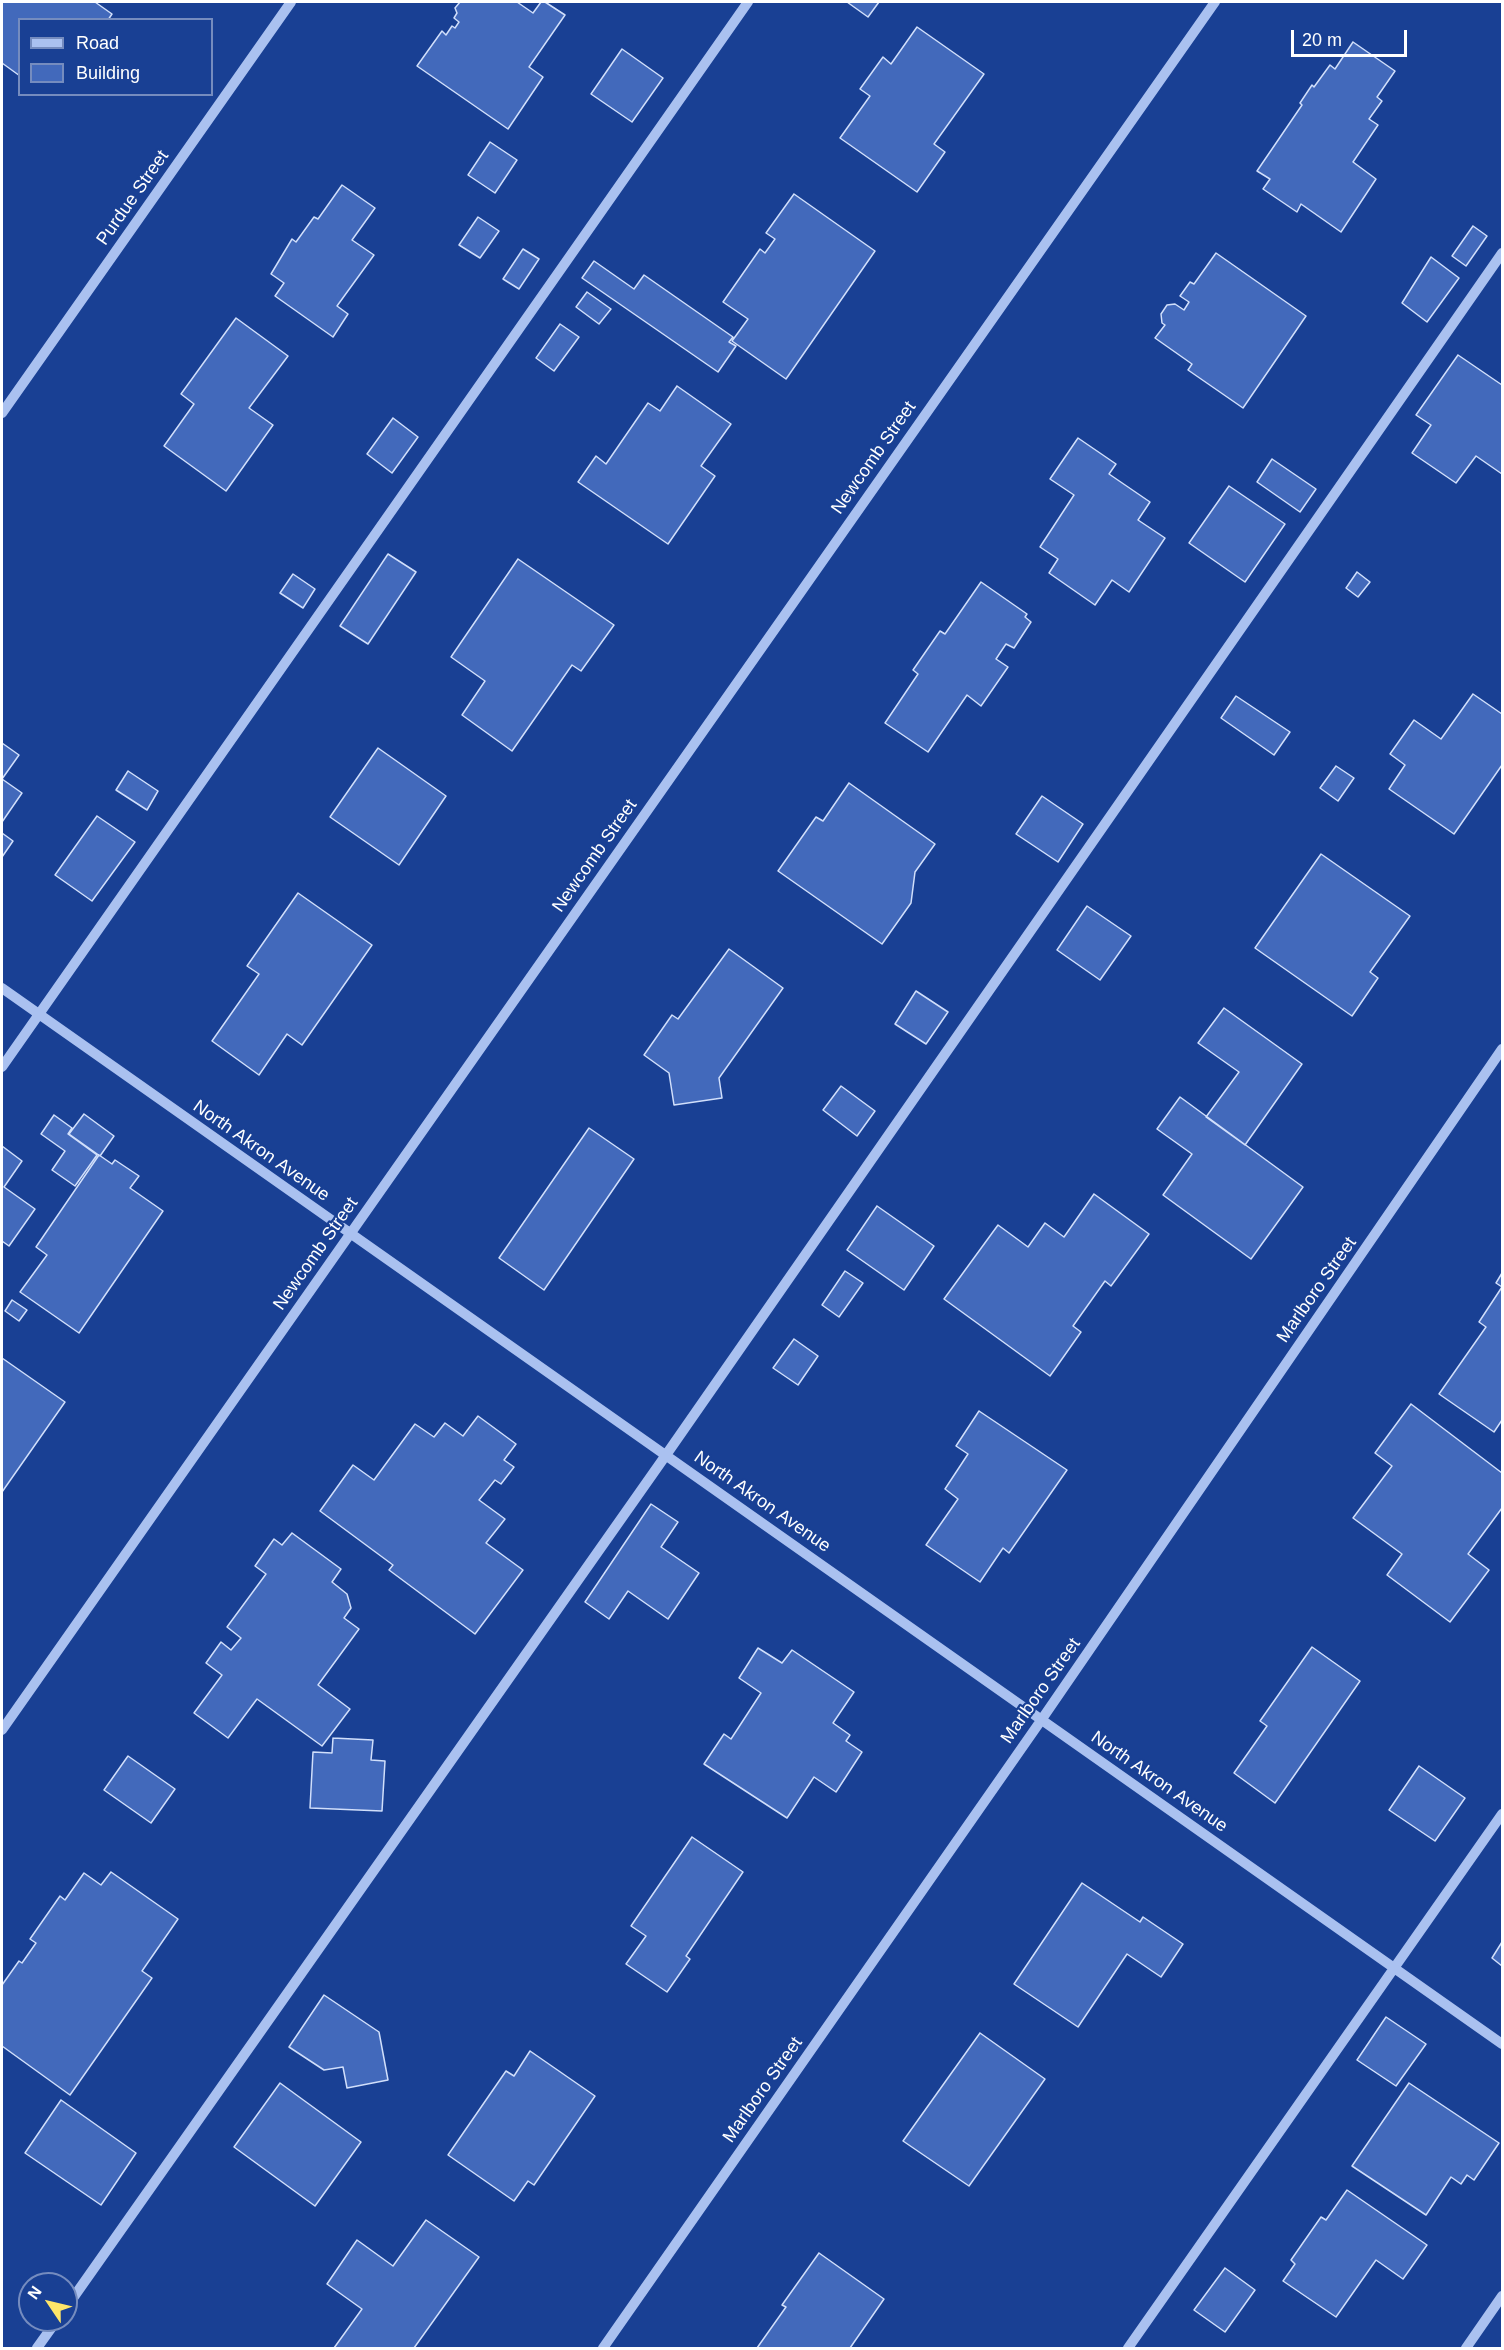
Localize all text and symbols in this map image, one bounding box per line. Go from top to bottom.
legend [18,18,213,96]
scale bar [1294,18,1410,56]
text: 20 m [1302,30,1342,50]
text: Road [76,33,119,53]
text: Building [76,63,140,83]
street label: Purdue Street [92,146,174,250]
street label: Newcomb Street [827,397,921,519]
street label: Newcomb Street [548,795,642,917]
street label: North Akron Avenue [189,1096,333,1206]
street label: Newcomb Street [269,1193,363,1315]
street label: Marlboro Street [1273,1233,1361,1347]
street label: North Akron Avenue [690,1447,834,1557]
street label: Marlboro Street [997,1634,1085,1748]
street label: North Akron Avenue [1087,1727,1231,1837]
street label: Marlboro Street [719,2033,807,2147]
north arrow [18,2272,78,2332]
text: N [24,2283,45,2302]

